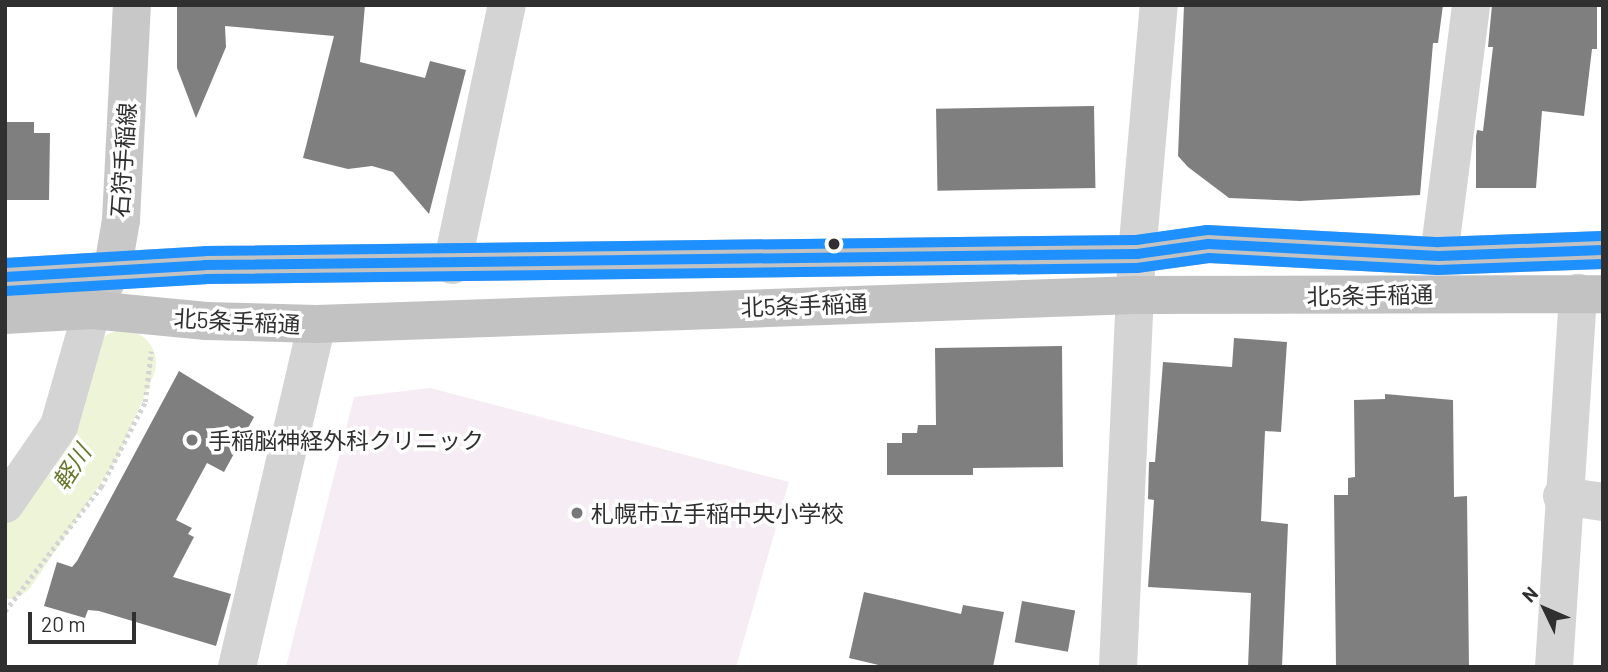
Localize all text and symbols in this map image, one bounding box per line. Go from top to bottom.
street label: 石狩手稲線 [105,102,141,218]
unlabelled marker [827,237,841,251]
street label: 北5条手稲通 [1306,280,1434,310]
street label: 北5条手稲通 [740,289,868,321]
street label: 北5条手稲通 [173,304,301,338]
place label: 手稲脳神経外科クリニック [208,426,484,454]
marker: 手稲脳神経外科クリニック [182,430,202,450]
water label: 軽川 [46,439,96,495]
place label: 札幌市立手稲中央小学校 [591,499,844,527]
marker: 札幌市立手稲中央小学校 [569,505,585,521]
north arrow [1510,574,1580,644]
text: N [1517,582,1542,607]
scale bar [32,598,140,642]
text: 20 m [41,611,86,636]

